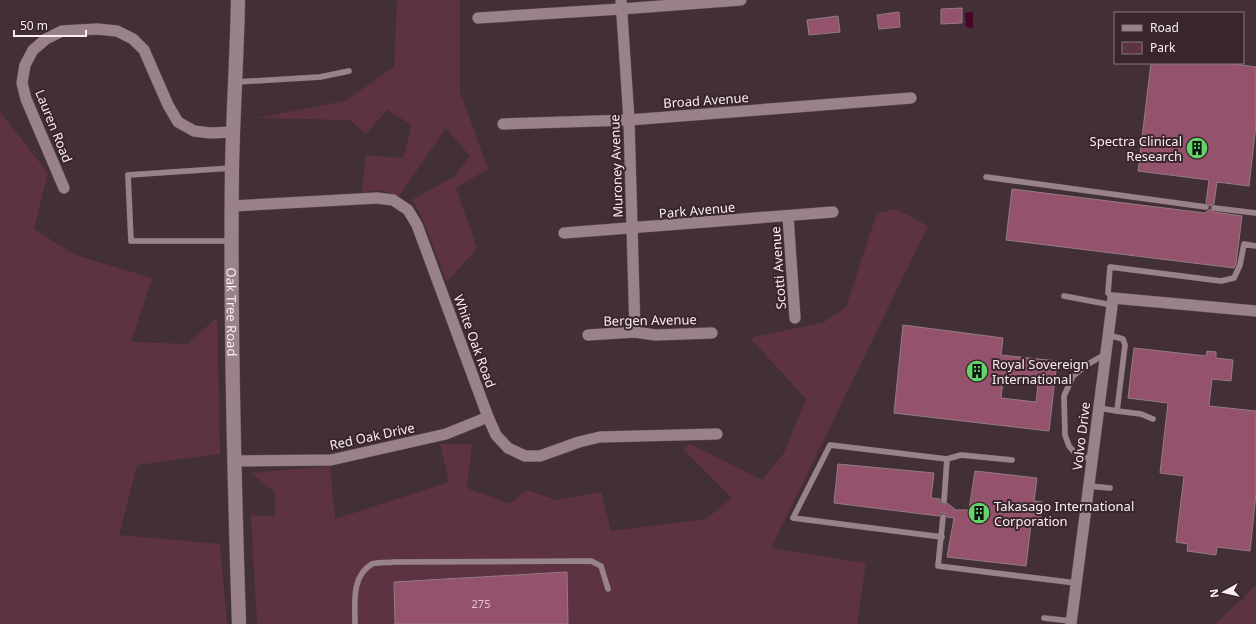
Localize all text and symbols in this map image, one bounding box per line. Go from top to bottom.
scale bar [14,12,86,38]
legend [1114,12,1244,64]
text: 50 m [20,17,48,34]
text: Road [1150,19,1179,36]
text: Park [1150,39,1176,56]
street label: Lauren Road [31,87,77,165]
street label: Broad Avenue [663,88,749,112]
street label: Muroney Avenue [605,114,627,218]
place label: Spectra Clinical Research [1090,132,1182,165]
building icon: Spectra Clinical Research [1184,135,1210,161]
street label: Park Avenue [658,198,736,222]
street label: Scotti Avenue [766,226,790,310]
street label: Oak Tree Road [222,267,241,356]
street label: White Oak Road [450,292,500,390]
street label: Bergen Avenue [603,310,697,330]
place label: Royal Sovereign International [992,355,1089,388]
building icon: Royal Sovereign International [964,358,990,384]
street label: Volvo Drive [1068,401,1094,471]
street label: Red Oak Drive [328,418,416,454]
place label: Takasago International Corporation [994,497,1134,530]
building icon: Takasago International Corporation [966,500,992,526]
north arrow [1204,572,1244,612]
text: N [1206,588,1222,599]
house number: 275 [472,596,490,611]

